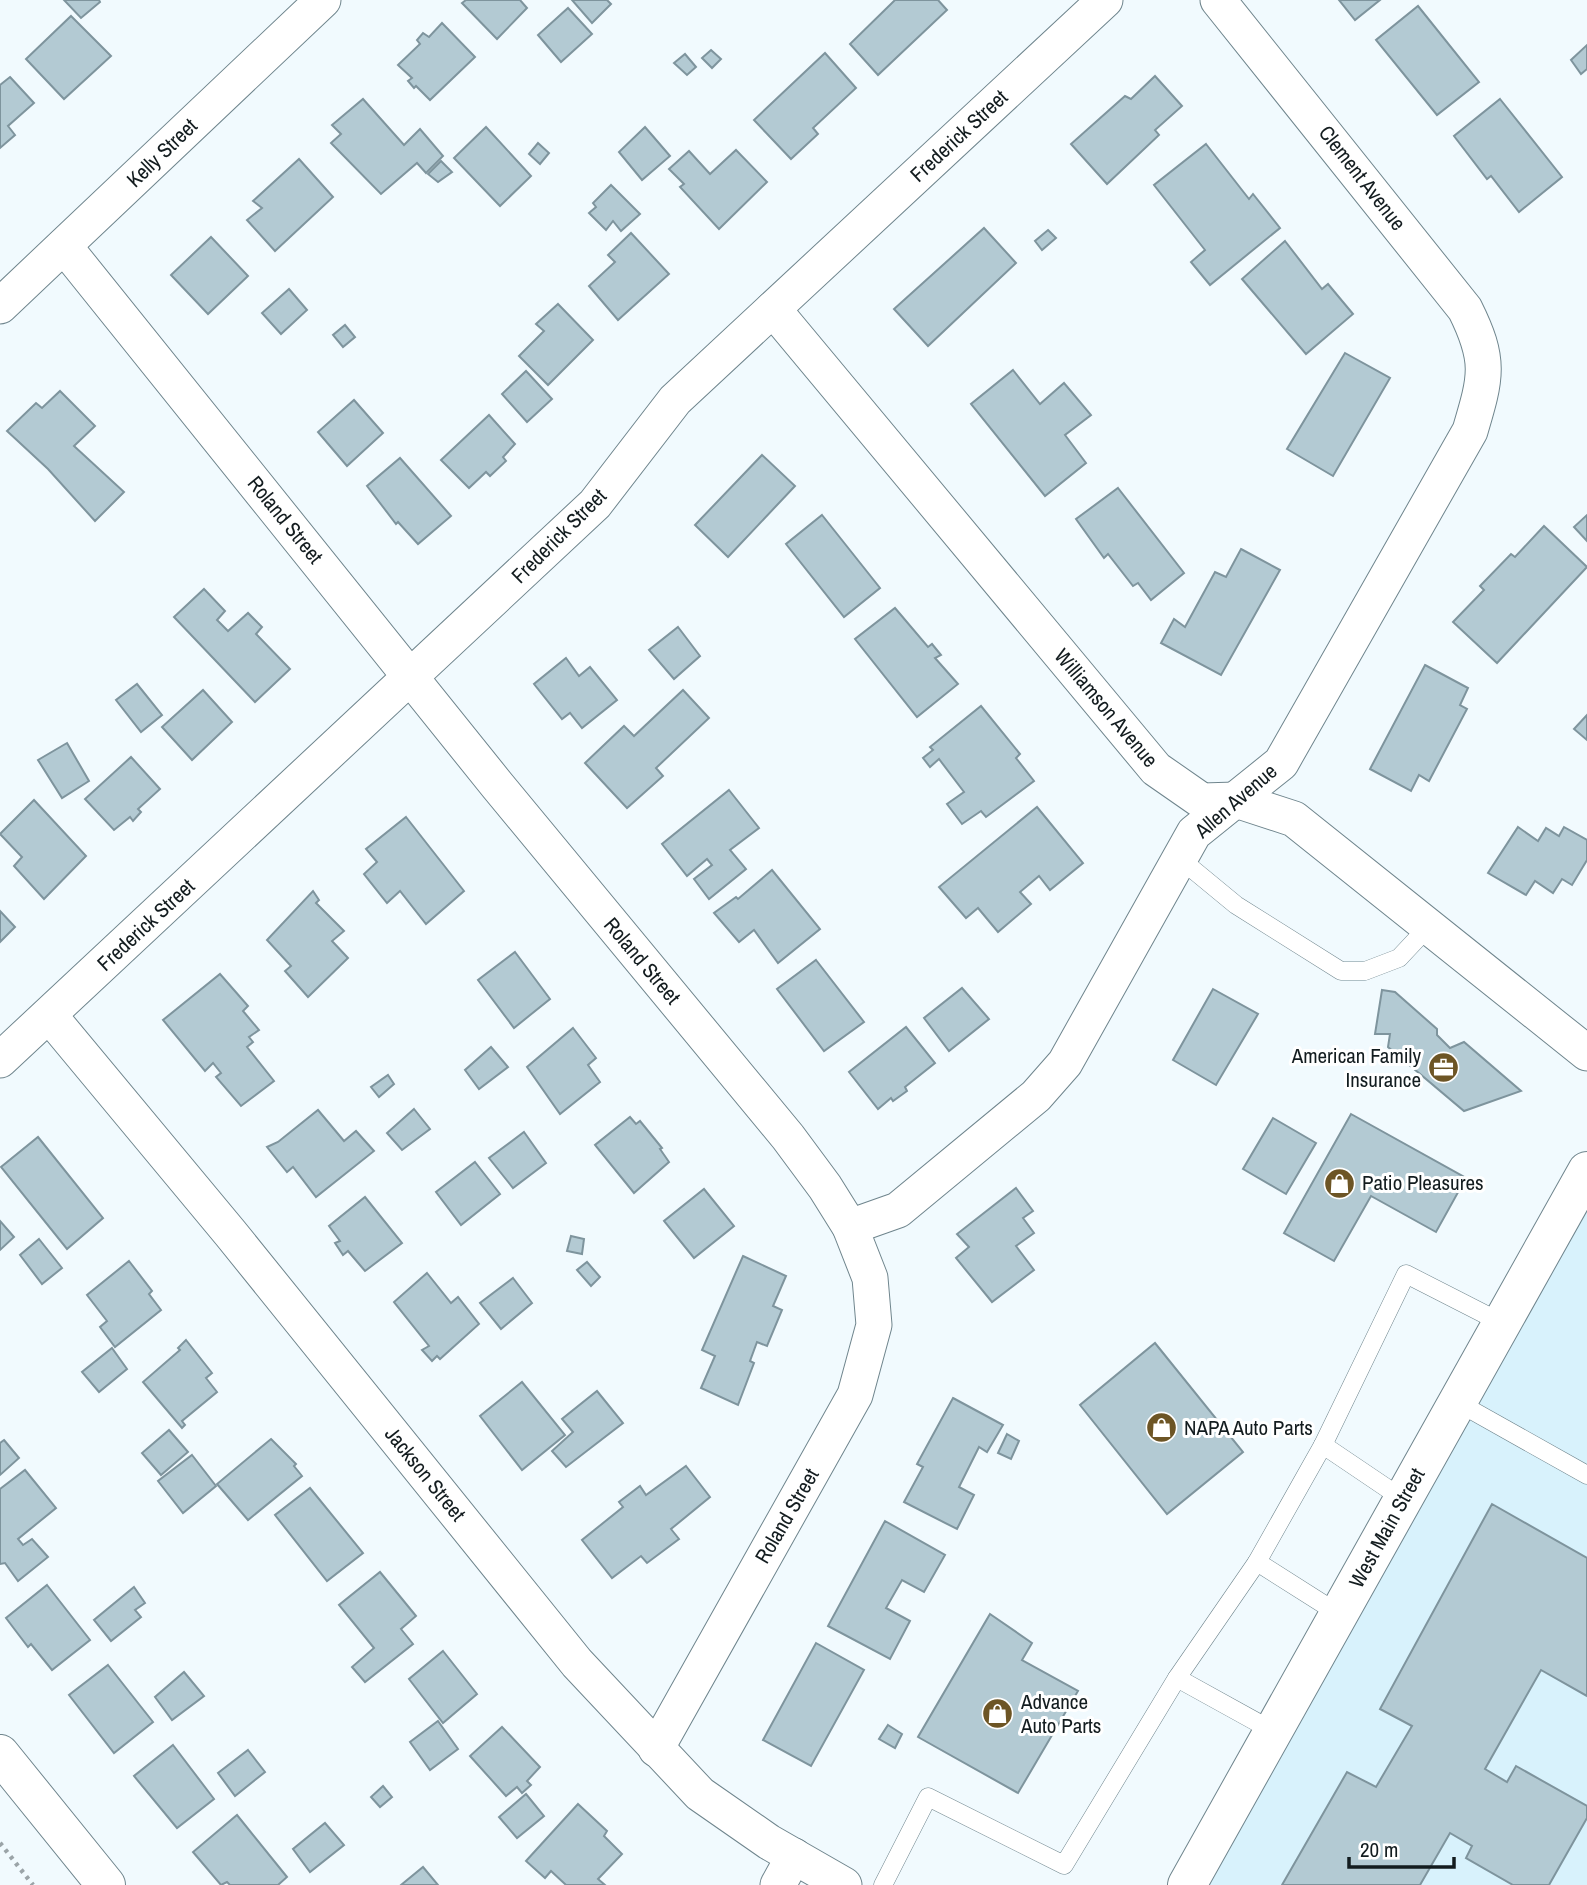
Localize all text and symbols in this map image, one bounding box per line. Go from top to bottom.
street label: Frederick Street [904,83,1014,188]
street label: Kelly Street [120,111,204,194]
street label: Clement Avenue [1312,119,1413,236]
street label: Roland Street [241,470,330,570]
street label: Frederick Street [505,482,613,590]
street label: Williamson Avenue [1048,642,1165,773]
street label: Allen Avenue [1188,757,1283,845]
street label: Frederick Street [91,872,201,977]
street label: Roland Street [597,911,687,1010]
place label: American Family Insurance [1291,1041,1421,1094]
office icon: American Family Insurance [1427,1051,1461,1085]
shop icon: Patio Pleasures [1322,1166,1356,1200]
place label: Patio Pleasures [1362,1168,1484,1197]
shop icon: NAPA Auto Parts [1144,1411,1178,1445]
place label: NAPA Auto Parts [1184,1413,1313,1442]
street label: Jackson Street [378,1420,473,1527]
street label: West Main Street [1342,1462,1432,1593]
street label: Roland Street [748,1463,826,1569]
place label: Advance Auto Parts [1020,1687,1101,1740]
shop icon: Advance Auto Parts [981,1697,1015,1731]
scale bar [1349,1826,1454,1870]
text: 20 m [1360,1835,1398,1864]

